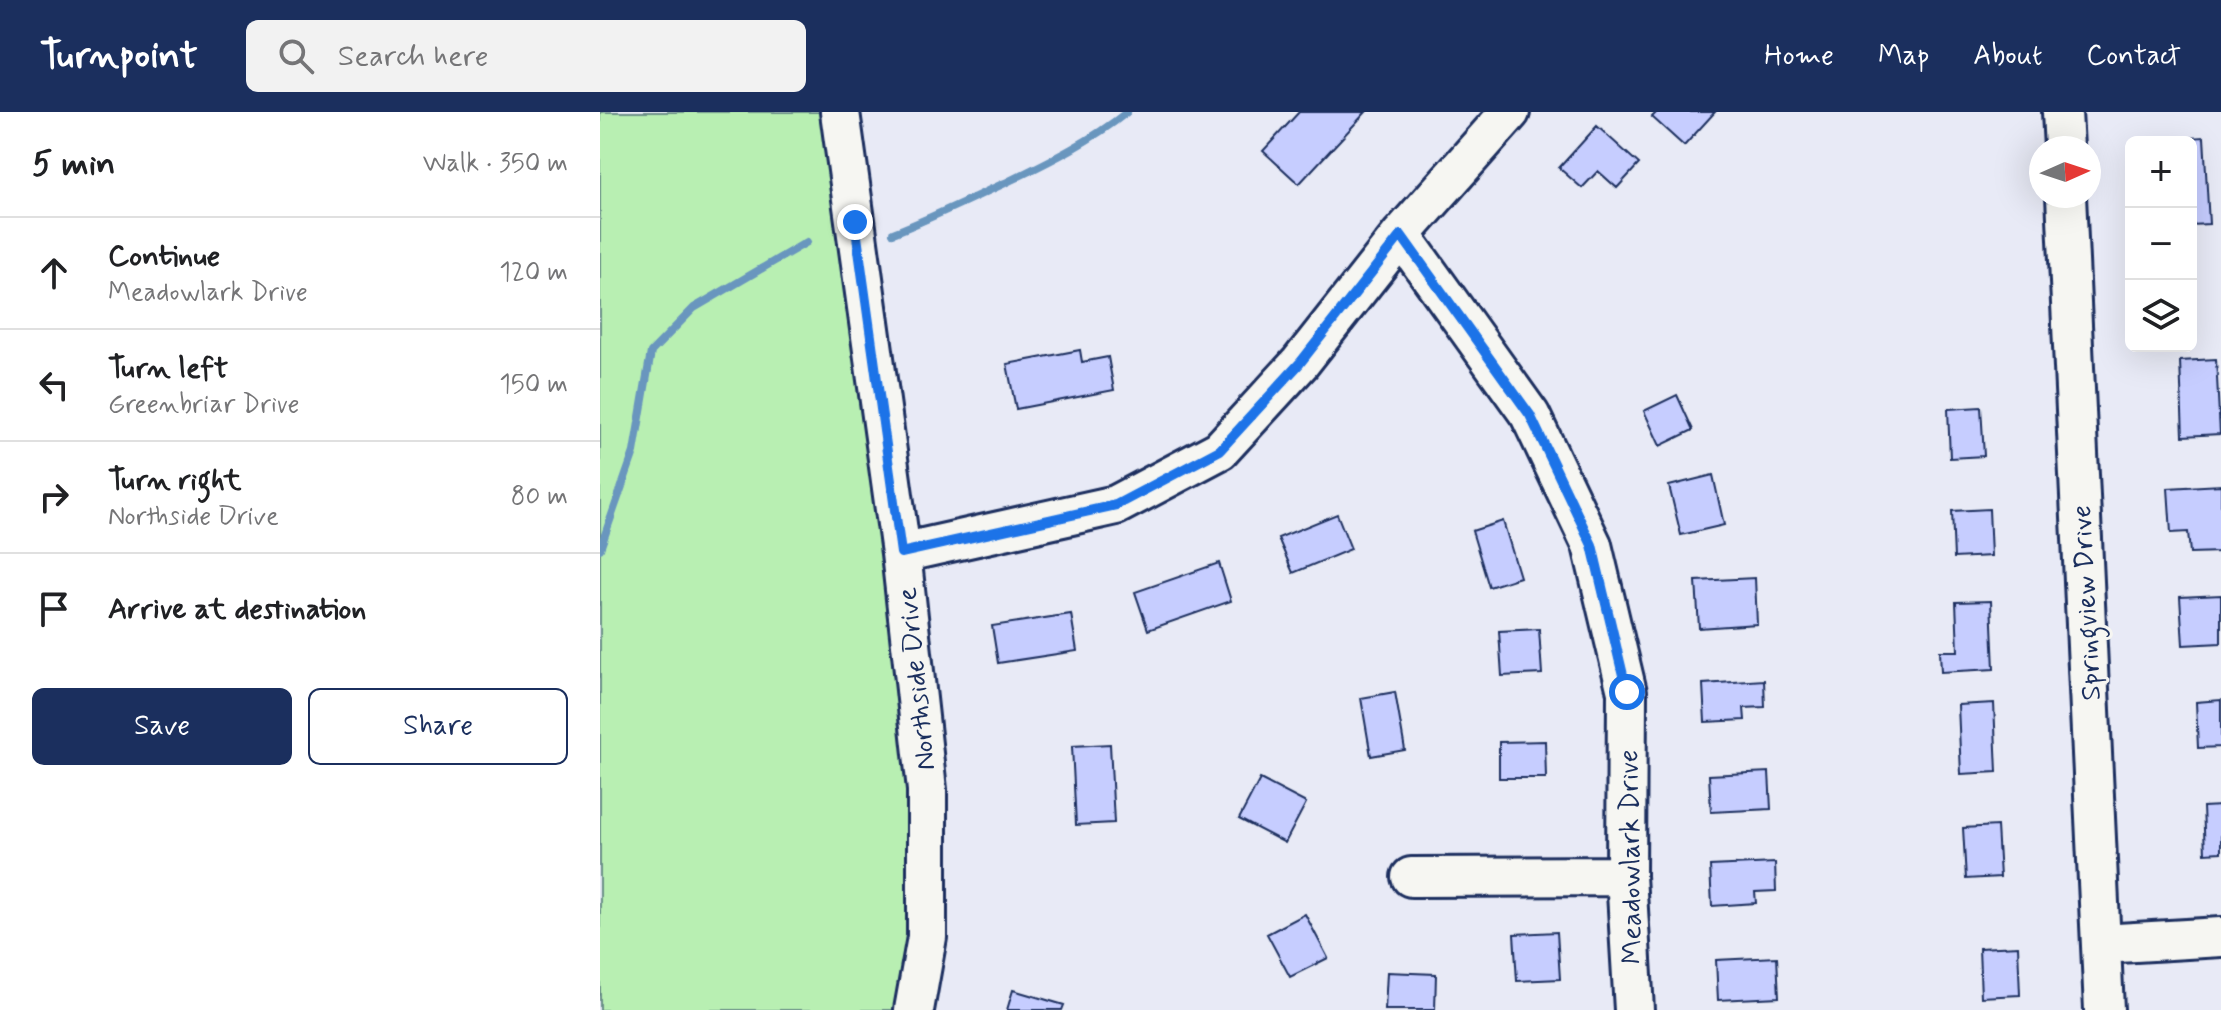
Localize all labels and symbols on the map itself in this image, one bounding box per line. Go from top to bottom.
north arrow [2029,136,2101,208]
route end [837,204,873,240]
street label: Springview Drive [2064,504,2114,702]
street label: Northside Drive [889,585,945,772]
route start [1609,674,1645,710]
street label: Meadowlark Drive [1611,749,1652,965]

